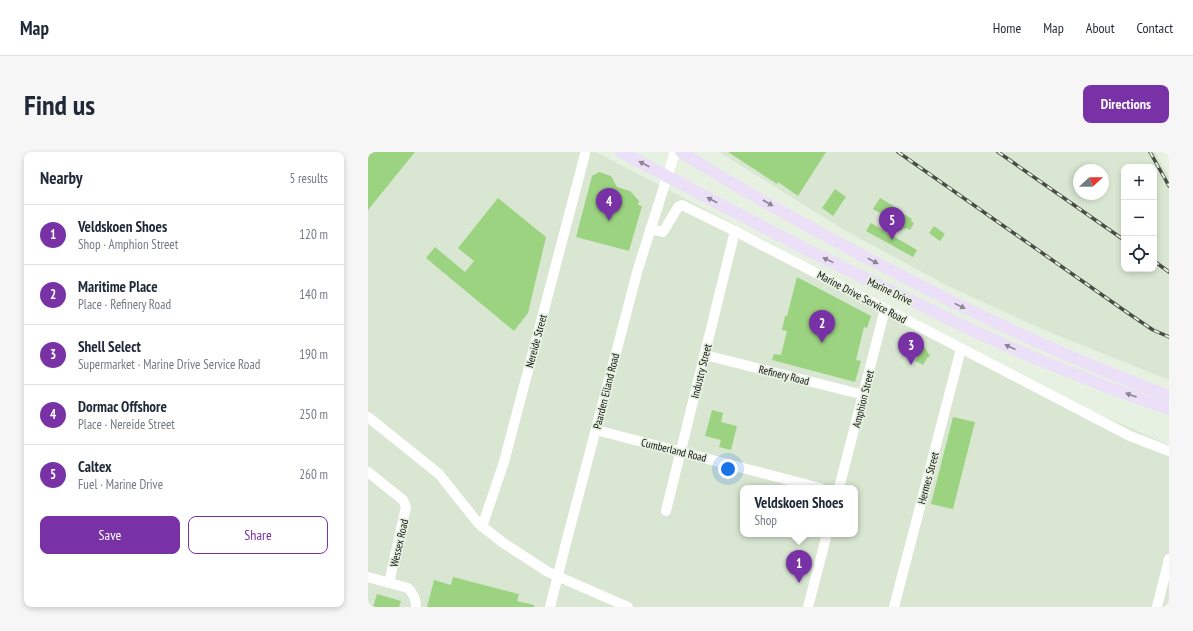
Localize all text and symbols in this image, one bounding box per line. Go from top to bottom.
text: Map [20,16,49,40]
text: Home [993,19,1021,37]
text: Map [1043,19,1064,37]
text: About [1086,19,1115,37]
text: Contact [1137,19,1173,37]
button: Directions [1083,85,1169,123]
text: Find us [24,86,95,123]
one-way arrow [638,161,649,167]
north arrow [1073,164,1109,200]
map controls [1121,164,1157,272]
button: + [1121,164,1157,200]
text: Nearby [40,167,83,189]
text: 5 results [289,170,328,187]
pin: 4 [596,188,622,221]
one-way arrow [706,197,718,204]
one-way arrow [762,200,774,207]
button: − [1121,200,1157,236]
pin: 5 [879,207,905,240]
text: Veldskoen Shoes [78,217,167,236]
text: 1 [50,226,56,243]
text: 120 m [299,226,328,243]
text: Shop · Amphion Street [78,236,178,253]
button: locate [1121,236,1157,272]
one-way arrow [822,257,833,263]
one-way arrow [868,258,879,265]
street label: Marine Drive Service Road [815,268,909,327]
street label: Marine Drive [865,274,915,308]
text: Maritime Place [78,277,158,296]
text: 2 [50,286,56,303]
text: 140 m [299,286,328,303]
text: Place · Refinery Road [78,296,171,313]
one-way arrow [954,303,966,309]
pin: 2 [809,310,835,343]
street label: Nereide Street [522,313,550,369]
pin: 3 [898,332,924,365]
text: Shell Select [78,337,141,356]
street label: Industry Street [687,342,715,400]
one-way arrow [1004,344,1016,350]
text: 3 [50,346,56,363]
text: 190 m [299,346,328,363]
street label: Paarden Eiland Road [590,351,622,430]
text: Supermarket · Marine Drive Service Road [78,356,260,373]
street label: Refinery Road [757,362,811,388]
street label: Amphion Street [849,369,877,429]
one-way arrow [1124,392,1136,398]
text: Dormac Offshore [78,397,167,416]
text: 4 [50,406,56,423]
text: 250 m [299,406,328,423]
text: Place · Nereide Street [78,416,175,433]
street label: Cumberland Road [640,435,708,465]
street label: Hermes Street [914,450,942,506]
text: Caltex [78,457,112,476]
your location [718,459,738,479]
text: 5 [50,466,56,483]
text: 260 m [299,466,328,483]
text: Fuel · Marine Drive [78,476,163,493]
popup [740,485,858,537]
text: Veldskoen Shoes [754,493,844,512]
text: Shop [754,512,777,529]
button: Save [40,516,180,554]
button: Share [188,516,328,554]
street label: Wessex Road [387,517,411,568]
pin: 1 [786,550,812,583]

